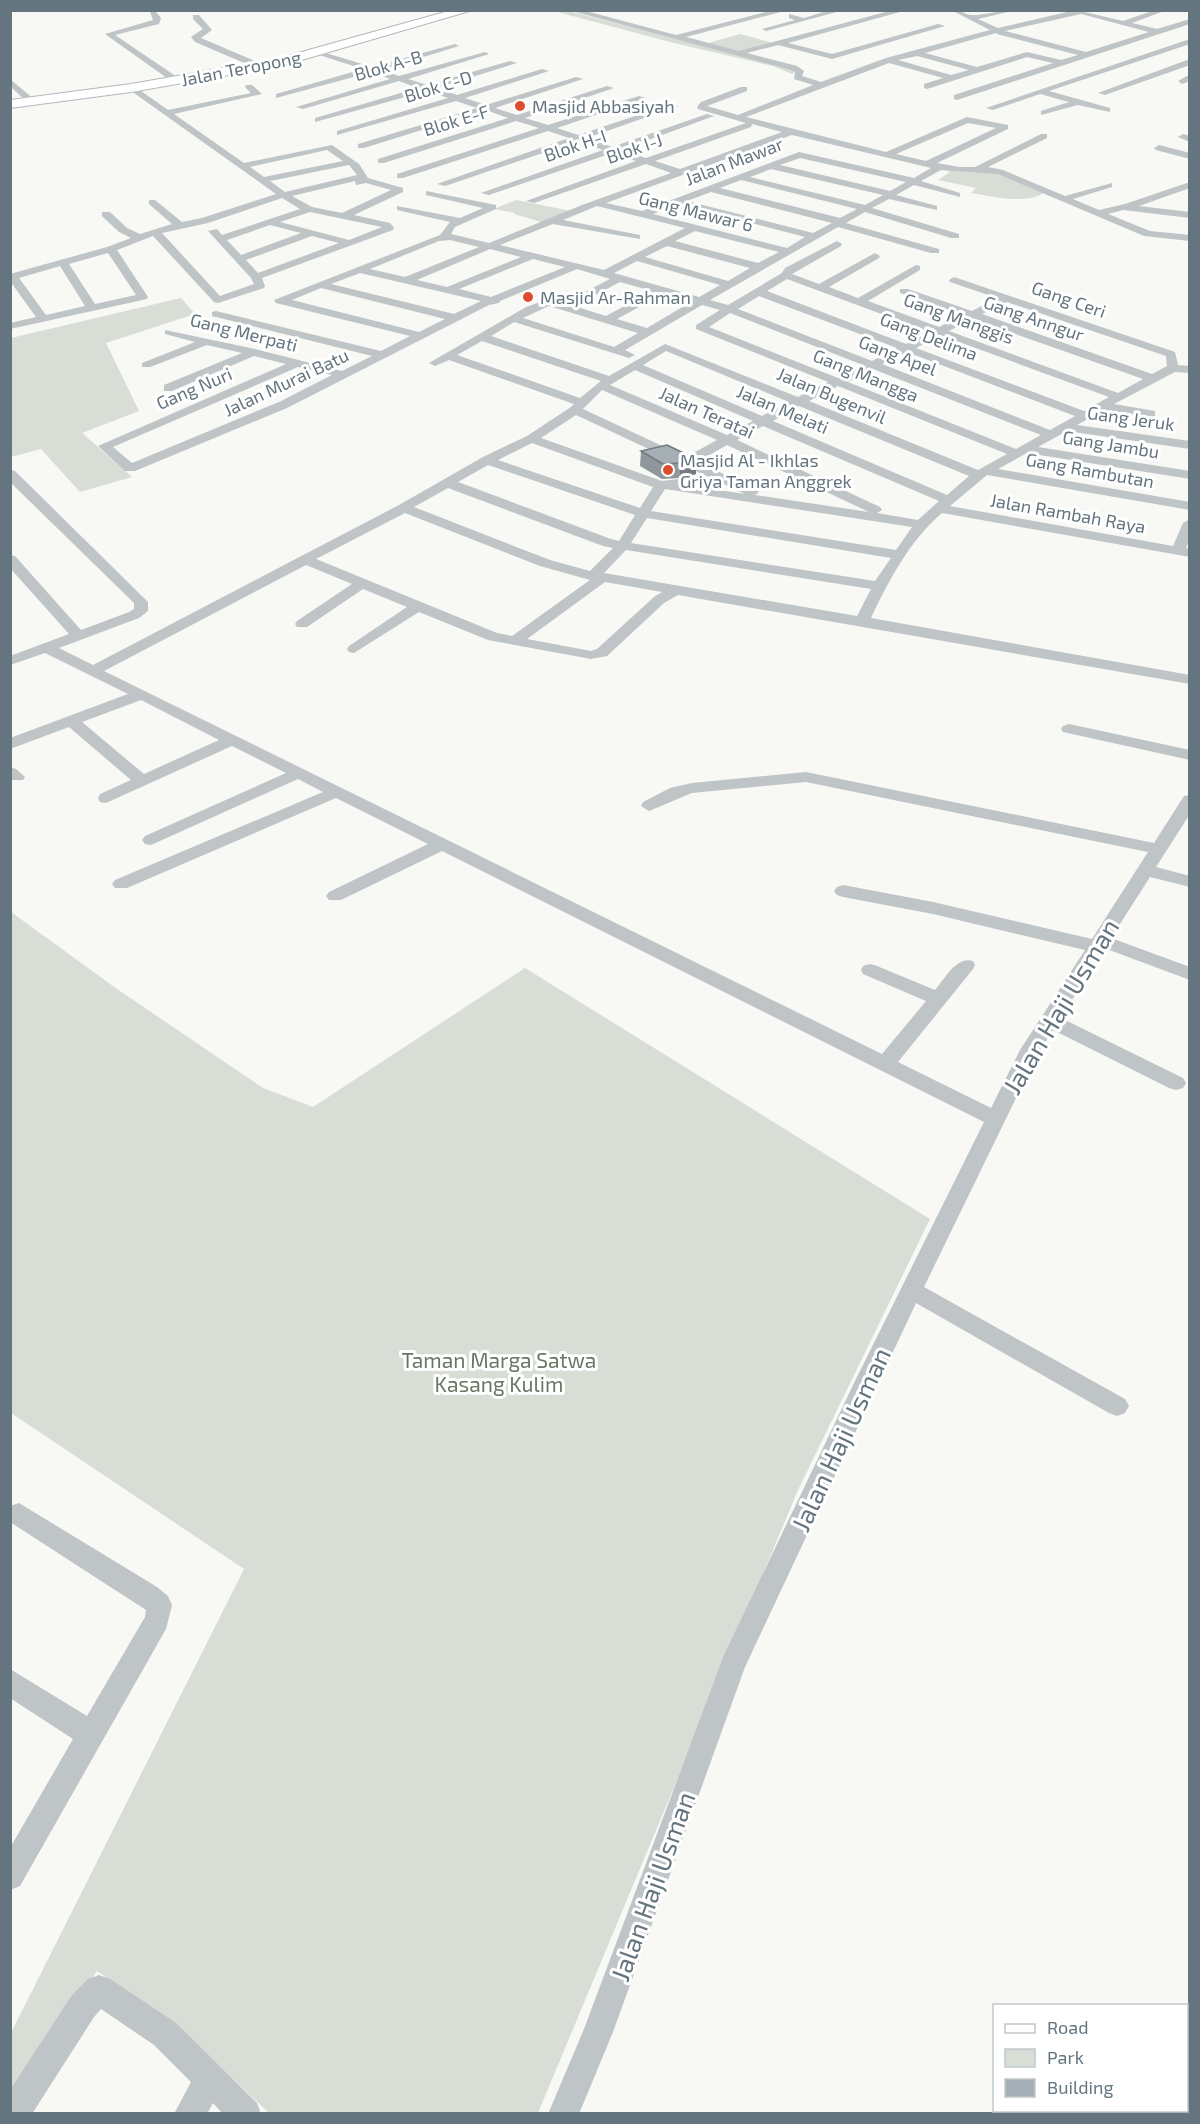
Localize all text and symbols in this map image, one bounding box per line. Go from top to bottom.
street label: Blok A-B [351,45,425,85]
street label: Jalan Teropong [179,46,303,90]
street label: Blok C-D [401,65,475,107]
place label: Masjid Abbasiyah [532,95,675,117]
marker: Masjid Abbasiyah [513,99,527,113]
street label: Blok E-F [420,100,492,140]
street label: Blok H-I [541,124,609,166]
street label: Blok I-J [603,128,665,168]
street label: Jalan Mawar [682,132,786,190]
street label: Gang Mawar 6 [636,186,756,236]
street label: Gang Ceri [1029,276,1109,322]
place label: Masjid Ar-Rahman [540,286,691,308]
street label: Gang Manggis [901,288,1017,348]
marker: Masjid Ar-Rahman [521,290,535,304]
street label: Gang Anngur [981,291,1087,345]
street label: Gang Delima [877,307,981,365]
street label: Gang Merpati [188,308,300,356]
street label: Gang Apel [856,330,941,380]
street label: Jalan Murai Batu [220,343,352,421]
street label: Gang Mangga [810,344,922,406]
street label: Gang Nuri [153,362,235,414]
street label: Jalan Bugenvil [774,362,891,428]
street label: Jalan Melati [734,380,832,438]
street label: Jalan Teratai [656,381,758,443]
street label: Gang Jeruk [1086,401,1176,435]
street label: Gang Jambu [1061,425,1161,463]
street label: Gang Rambutan [1024,448,1156,492]
place label: Masjid Al - Ikhlas Griya Taman Anggrek [680,449,852,492]
marker: Masjid Al - Ikhlas Griya Taman Anggrek [661,463,675,477]
street label: Jalan Rambah Raya [989,488,1147,538]
street label: Jalan Haji Usman [995,913,1125,1099]
street label: Jalan Haji Usman [784,1342,896,1536]
park label: Taman Marga Satwa Kasang Kulim [402,1347,596,1396]
street label: Jalan Haji Usman [603,1787,701,1985]
legend [993,2004,1188,2112]
text: Road [1047,2016,1088,2038]
text: Park [1047,2046,1084,2068]
text: Building [1047,2076,1114,2098]

